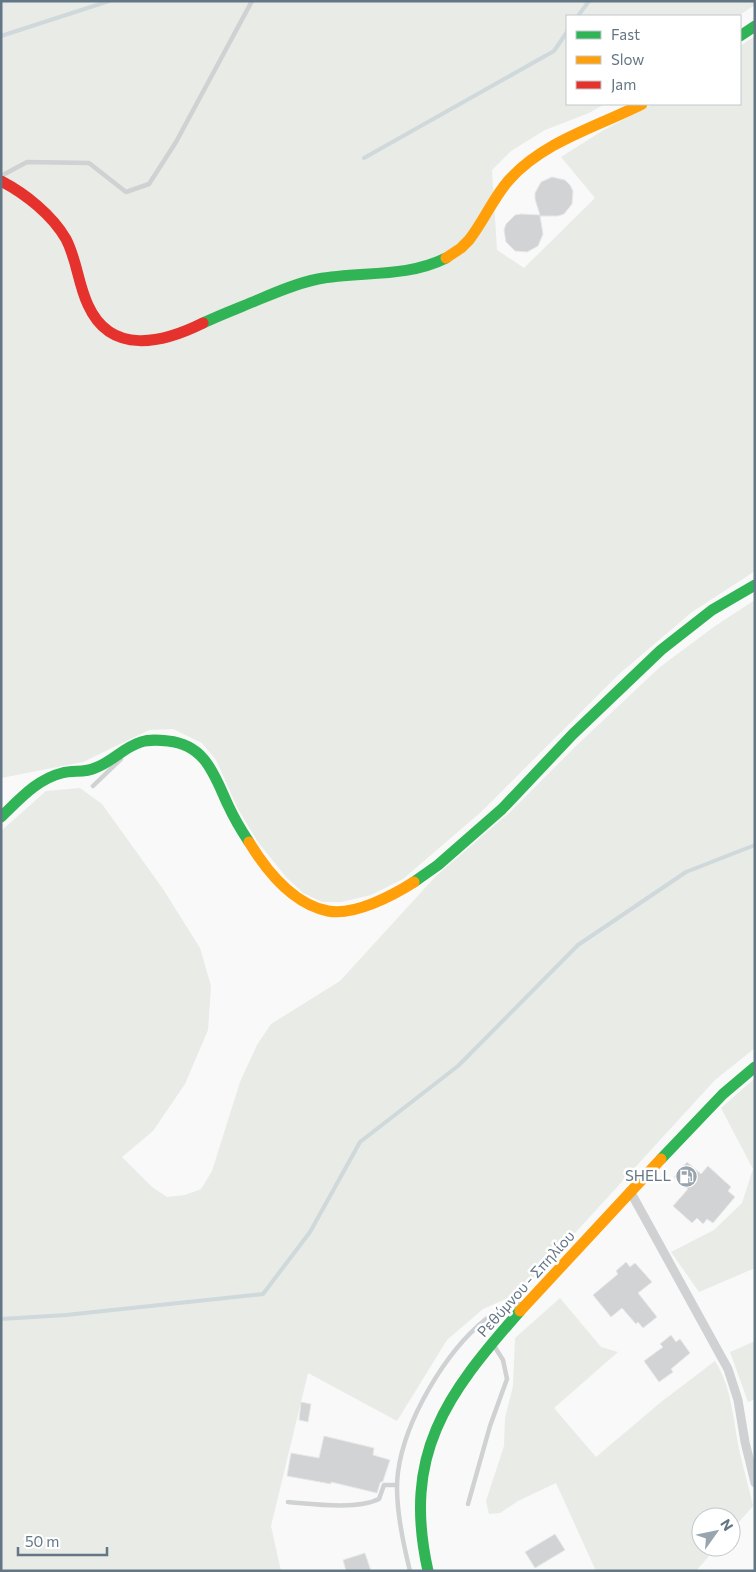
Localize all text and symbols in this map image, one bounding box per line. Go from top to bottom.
legend [566,15,741,105]
text: Fast [611,25,640,43]
text: Slow [611,50,644,68]
text: Jam [611,75,636,93]
fuel station icon: SHELL [675,1164,699,1188]
place label: SHELL [625,1166,671,1184]
street label: Ρεθύμνου - Σπηλίου [473,1226,578,1340]
north arrow [691,1507,741,1557]
text: N [717,1516,737,1534]
scale bar [18,1524,106,1556]
text: 50 m [25,1532,59,1550]

